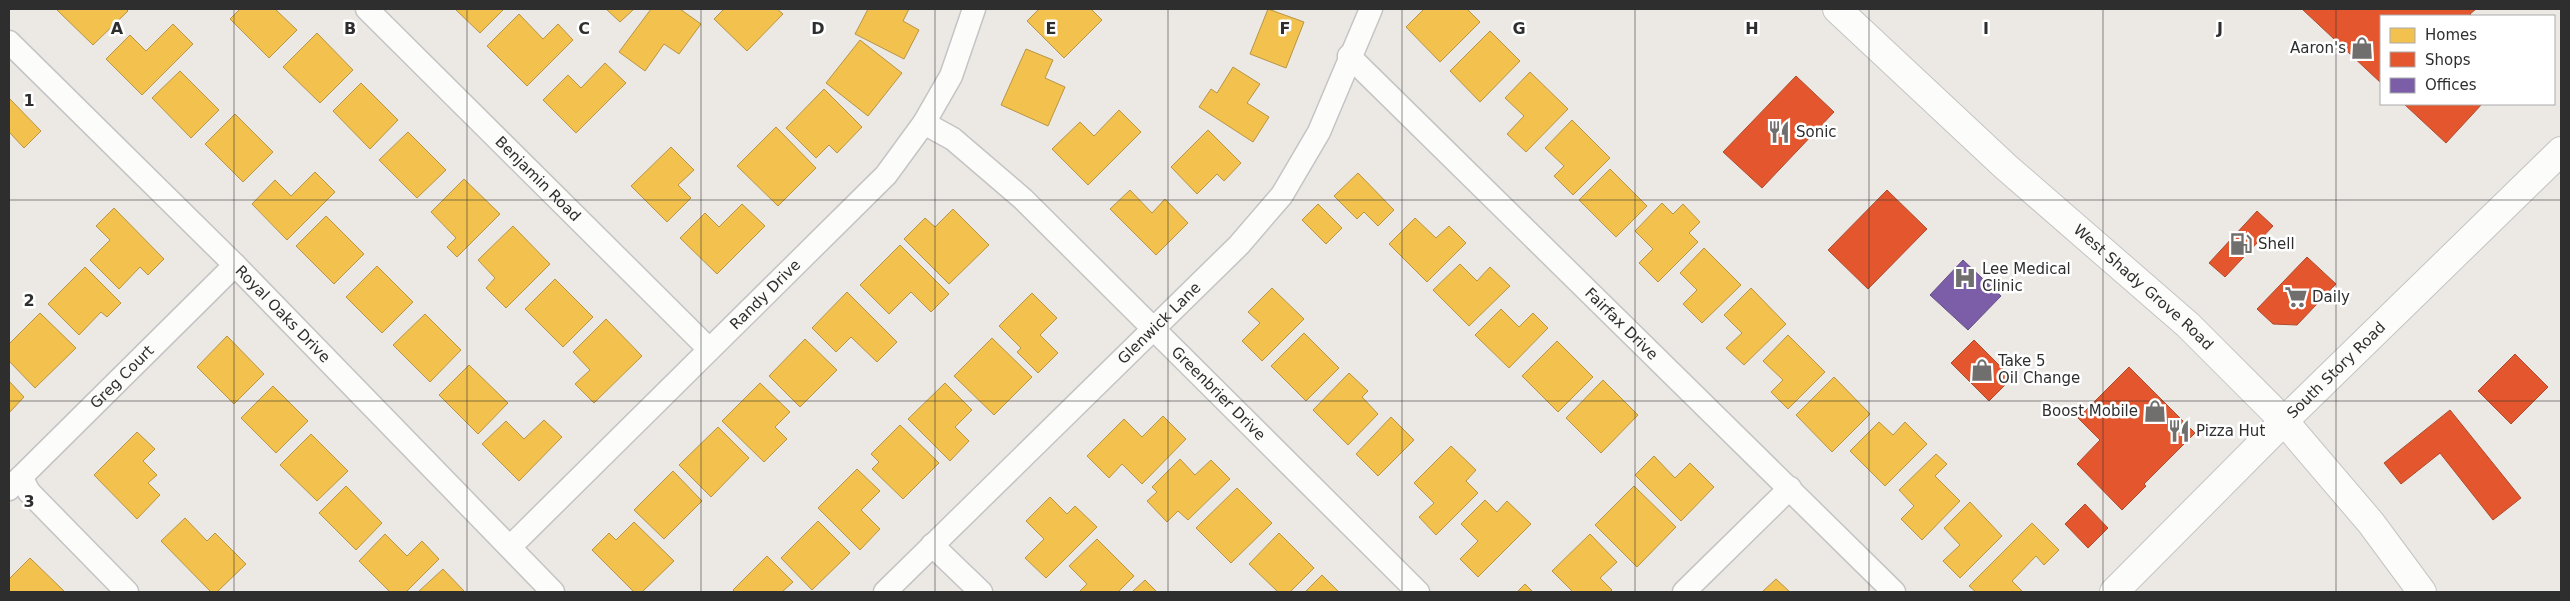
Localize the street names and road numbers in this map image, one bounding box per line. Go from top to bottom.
street label: Benjamin Road [491,133,584,225]
street label: West Shady Grove Road [2070,221,2217,354]
street label: Randy Drive [726,256,804,333]
street label: Royal Oaks Drive [232,262,334,366]
street label: Glenwick Lane [1114,279,1204,368]
street label: Fairfax Drive [1581,284,1662,364]
street label: South Story Road [2283,318,2389,422]
street label: Greg Court [86,342,158,412]
street label: Greenbrier Drive [1168,343,1269,444]

